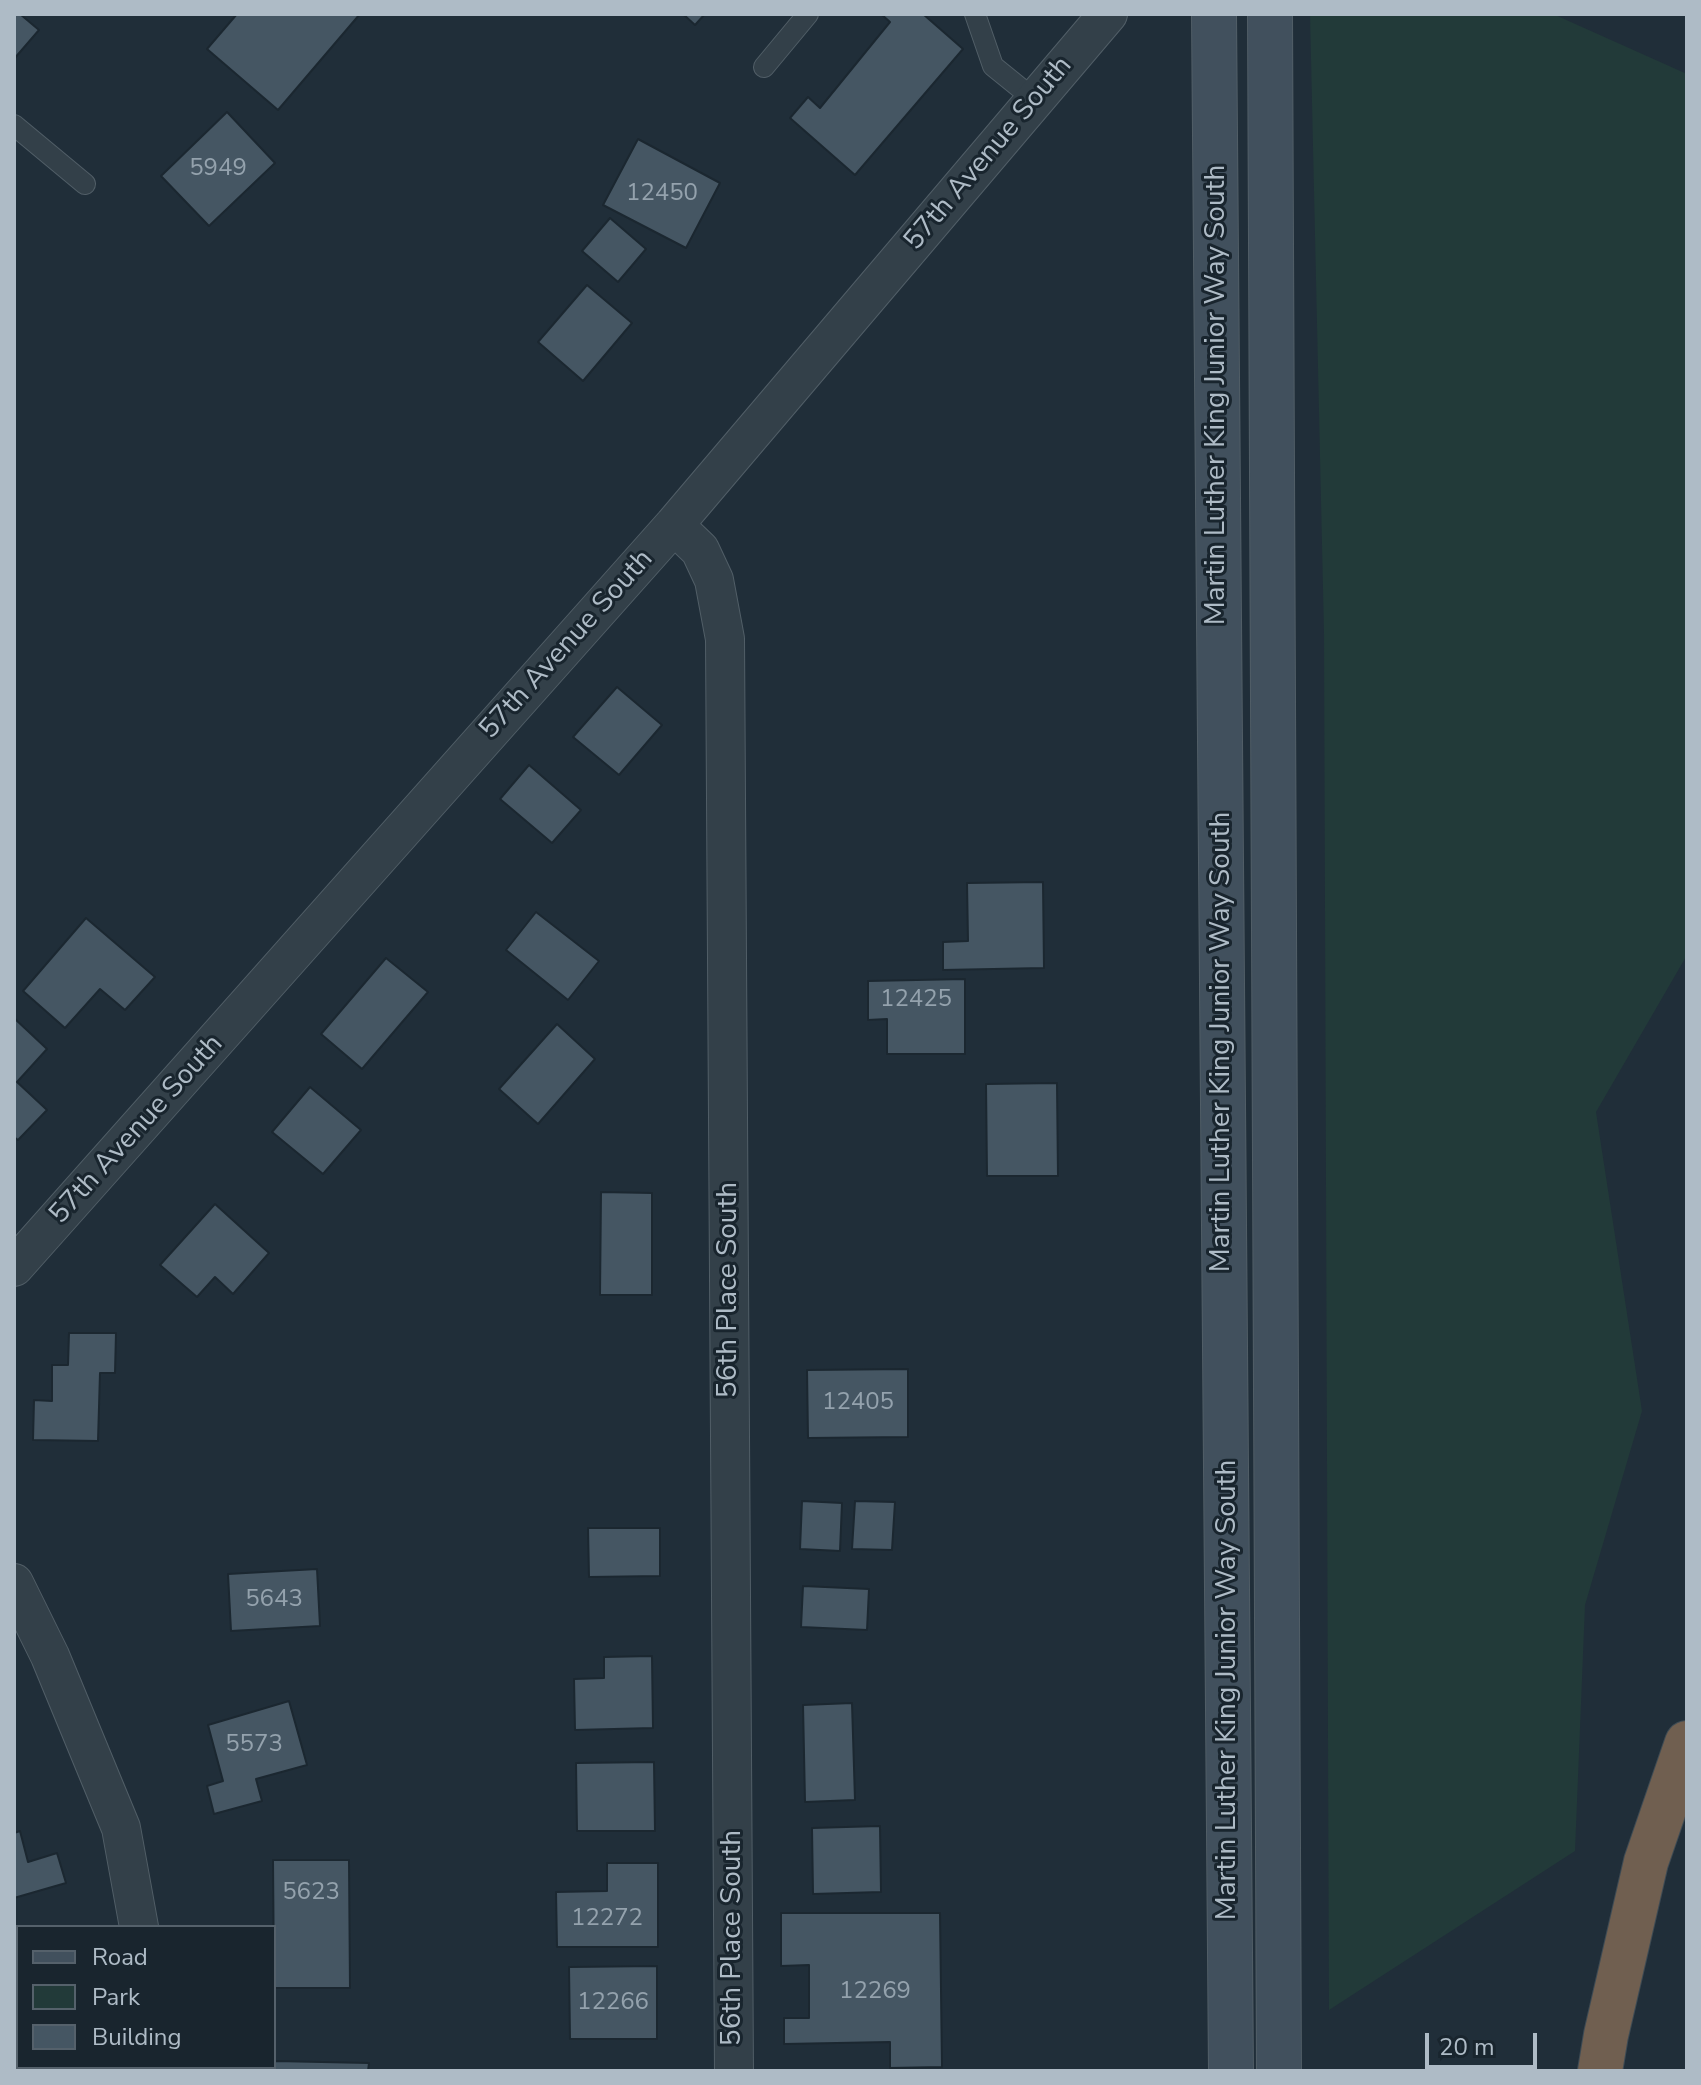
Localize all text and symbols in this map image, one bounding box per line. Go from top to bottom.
street label: 57th Avenue South [898,50,1080,258]
house number: 5949 [189,155,247,183]
street label: Martin Luther King Junior Way South [1200,165,1234,625]
house number: 12450 [626,180,698,208]
street label: 57th Avenue South [473,543,661,747]
street label: Martin Luther King Junior Way South [1205,812,1239,1272]
house number: 12425 [880,986,952,1014]
street label: 57th Avenue South [43,1028,231,1232]
street label: 56th Place South [712,1182,746,1398]
house number: 12405 [822,1389,894,1417]
street label: Martin Luther King Junior Way South [1211,1460,1245,1920]
house number: 5643 [245,1586,303,1614]
house number: 5573 [225,1731,283,1759]
street label: 56th Place South [716,1830,750,2046]
house number: 5623 [282,1879,340,1907]
house number: 12272 [571,1905,643,1933]
legend [16,1925,276,2069]
text: Road [92,1941,148,1973]
house number: 12269 [839,1978,911,2006]
text: Park [92,1981,140,2013]
house number: 12266 [577,1989,649,2017]
scale bar [1429,2017,1541,2067]
text: Building [92,2021,182,2053]
text: 20 m [1439,2031,1495,2063]

